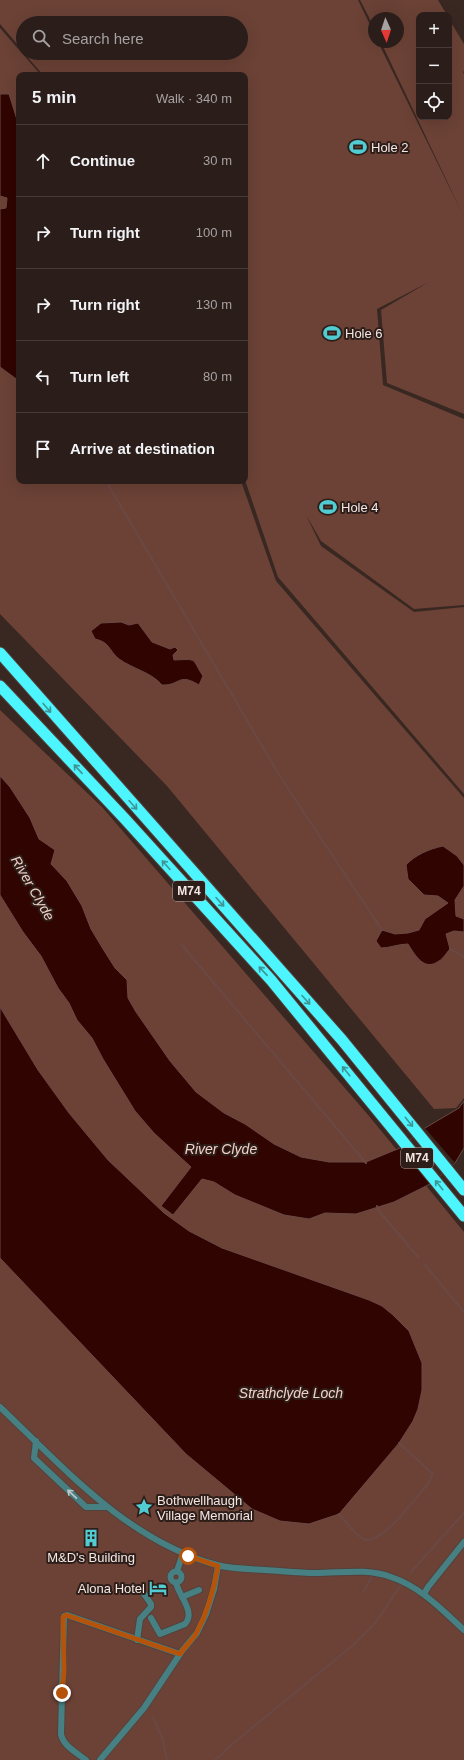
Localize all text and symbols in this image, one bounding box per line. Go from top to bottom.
north arrow [368,12,404,48]
map controls [416,12,452,120]
button: + [416,12,452,48]
search box [16,16,248,60]
icon: search [30,27,52,49]
text: Search here [62,30,144,47]
button: − [416,48,452,84]
button: locate [416,84,452,120]
text: 5 min [32,88,76,107]
text: Walk · 340 m [156,91,232,106]
sports icon: Hole 2 [348,137,368,157]
place label: Hole 2 [371,140,409,155]
icon: ahead [32,150,54,172]
text: Continue [70,152,135,169]
text: 30 m [203,153,232,168]
icon: right [32,222,54,244]
text: Turn right [70,224,140,241]
text: 100 m [196,225,232,240]
icon: right [32,294,54,316]
text: Turn right [70,296,140,313]
text: 130 m [196,297,232,312]
sports icon: Hole 6 [322,323,342,343]
place label: Hole 6 [345,326,383,341]
icon: left [32,366,54,388]
text: Turn left [70,368,129,385]
text: 80 m [203,369,232,384]
icon: arrive [32,438,54,460]
text: Arrive at destination [70,440,215,457]
sports icon: Hole 4 [318,497,338,517]
place label: Hole 4 [341,500,379,515]
one-way arrow [43,702,52,713]
one-way arrow [73,764,83,774]
one-way arrow [129,800,138,810]
water label: River Clyde [8,853,58,924]
one-way arrow [161,860,170,870]
road number: M74 [173,881,205,901]
one-way arrow [215,897,224,908]
one-way arrow [258,966,267,976]
one-way arrow [301,994,310,1005]
one-way arrow [341,1066,350,1077]
one-way arrow [405,1116,414,1127]
water label: River Clyde [185,1141,257,1157]
road number: M74 [401,1148,433,1168]
one-way arrow [435,1180,444,1191]
water label: Strathclyde Loch [239,1385,343,1401]
one-way arrow [67,1489,77,1499]
place label: Bothwellhaugh Village Memorial [157,1493,253,1523]
place icon: Bothwellhaugh Village Memorial [134,1497,154,1517]
building icon: M&D's Building [81,1528,101,1548]
route start [179,1547,197,1565]
place label: M&D's Building [47,1550,135,1565]
hotel icon: Alona Hotel [148,1578,168,1598]
place label: Alona Hotel [78,1581,145,1596]
route end [53,1684,71,1702]

